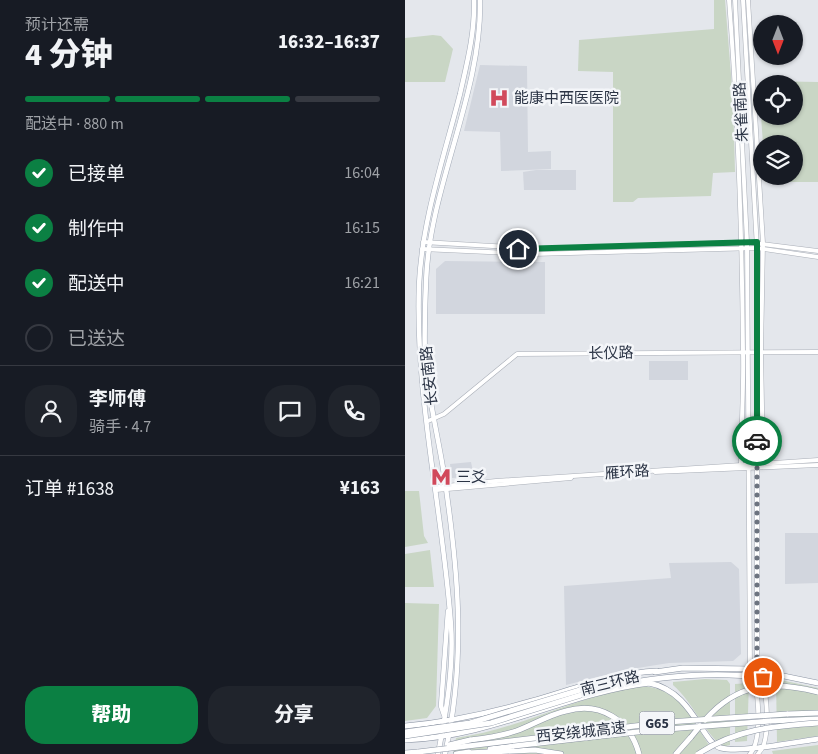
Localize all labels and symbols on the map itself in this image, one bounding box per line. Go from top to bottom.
north arrow [753,15,803,65]
street label: 朱雀南路 [729,81,754,142]
hospital icon: 能康中西医医院 [488,87,510,109]
place label: 能康中西医医院 [514,88,619,109]
pin [497,228,539,270]
street label: 长仪路 [588,343,634,364]
street label: 长安南路 [416,345,443,407]
courier [732,416,782,466]
street label: 雁环路 [604,460,650,485]
metro station icon: 三爻 [430,466,452,488]
place label: 三爻 [456,467,486,488]
pin [742,656,784,698]
street label: 南三环路 [578,666,642,701]
road number: G65 [639,711,675,734]
street label: 西安绕城高速 [535,717,627,748]

